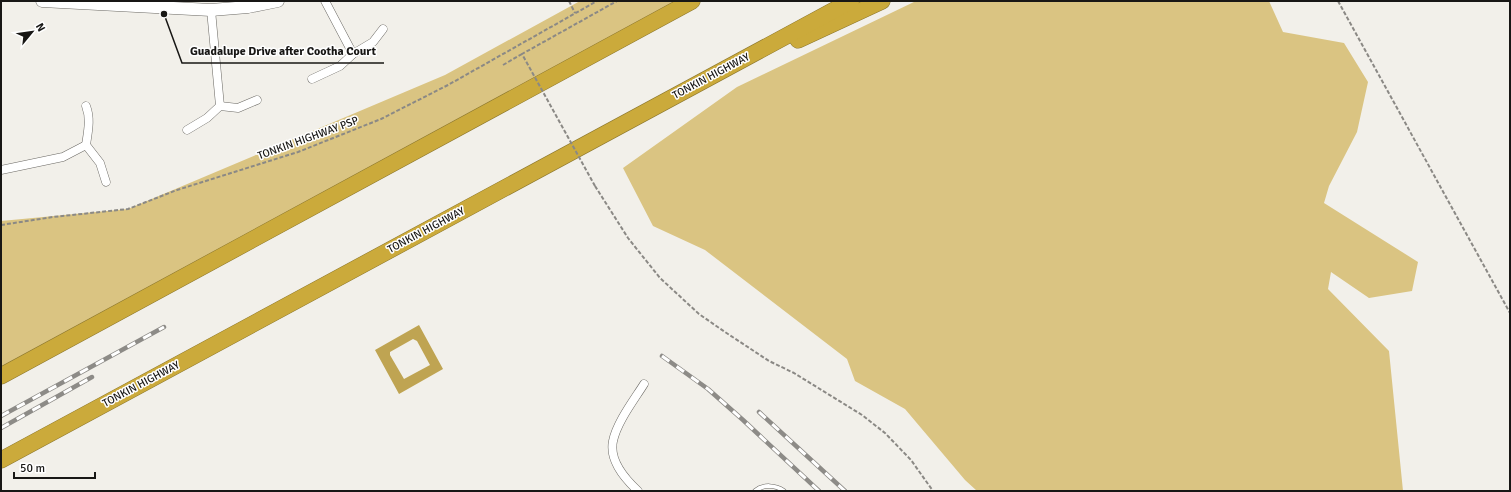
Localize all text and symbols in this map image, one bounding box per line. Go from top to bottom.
north arrow [12,12,52,52]
text: N [33,21,48,34]
callout: Guadalupe Drive after Cootha Court [182,39,384,63]
text: Guadalupe Drive after Cootha Court [190,44,377,59]
street label: TONKIN HIGHWAY [670,50,752,102]
street label: TONKIN HIGHWAY PSP [256,114,360,162]
street label: TONKIN HIGHWAY [385,204,467,256]
street label: TONKIN HIGHWAY [100,358,182,410]
scale bar [14,454,95,480]
text: 50 m [20,461,45,476]

